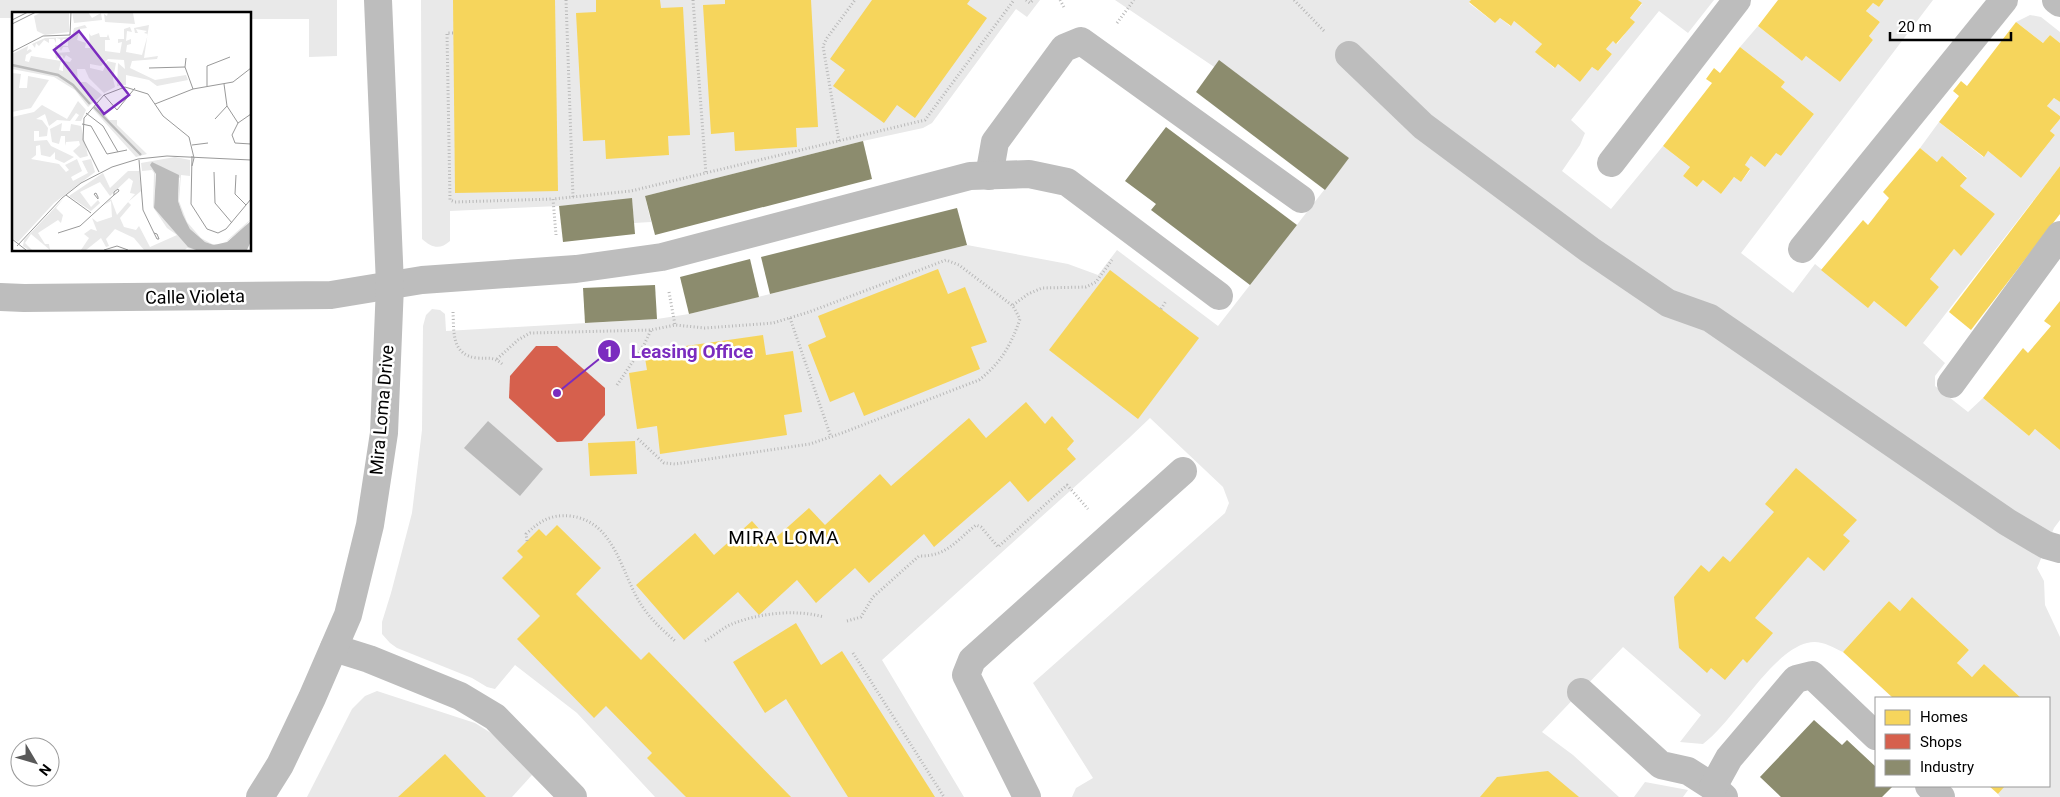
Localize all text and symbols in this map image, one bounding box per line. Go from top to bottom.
scale bar [1890,10,2011,42]
inset map [12,12,251,251]
text: 20 m [1898,18,1932,36]
street label: Calle Violeta [145,285,245,308]
callout: Leasing Office [596,334,764,368]
text: Leasing Office [631,340,753,363]
text: 1 [605,343,613,361]
street label: Mira Loma Drive [365,344,398,476]
district label: MIRA LOMA [728,526,840,549]
legend [1875,697,2050,787]
text: Homes [1920,708,1968,726]
text: Shops [1920,733,1962,751]
north arrow [10,737,60,787]
text: Industry [1920,758,1974,776]
text: N [36,761,55,779]

